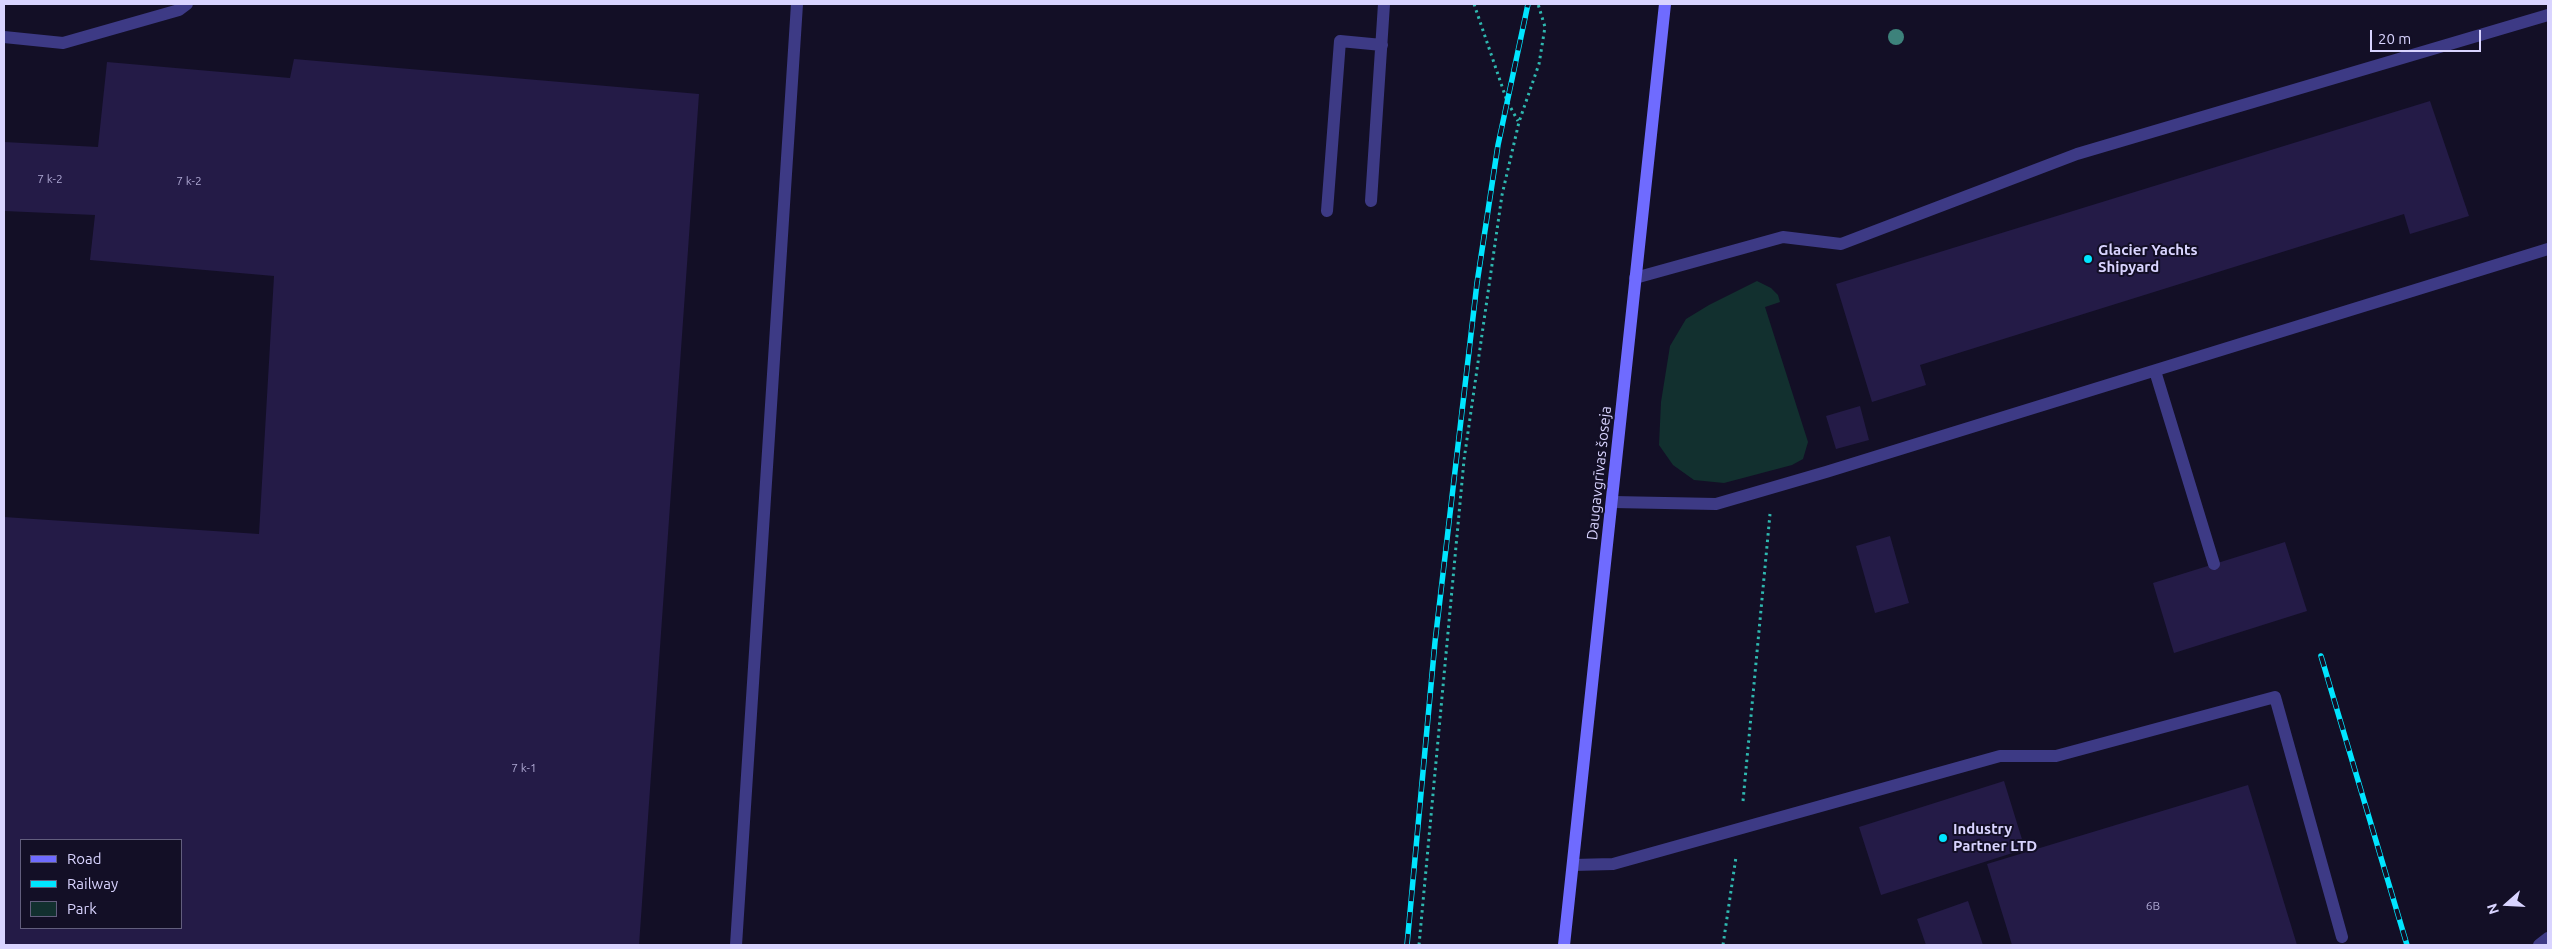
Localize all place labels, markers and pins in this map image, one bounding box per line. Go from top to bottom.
place label: Glacier Yachts Shipyard [2098,241,2198,276]
marker: Glacier Yachts Shipyard [2082,253,2094,265]
place label: Industry Partner LTD [1953,820,2037,855]
marker: Industry Partner LTD [1937,832,1949,844]

